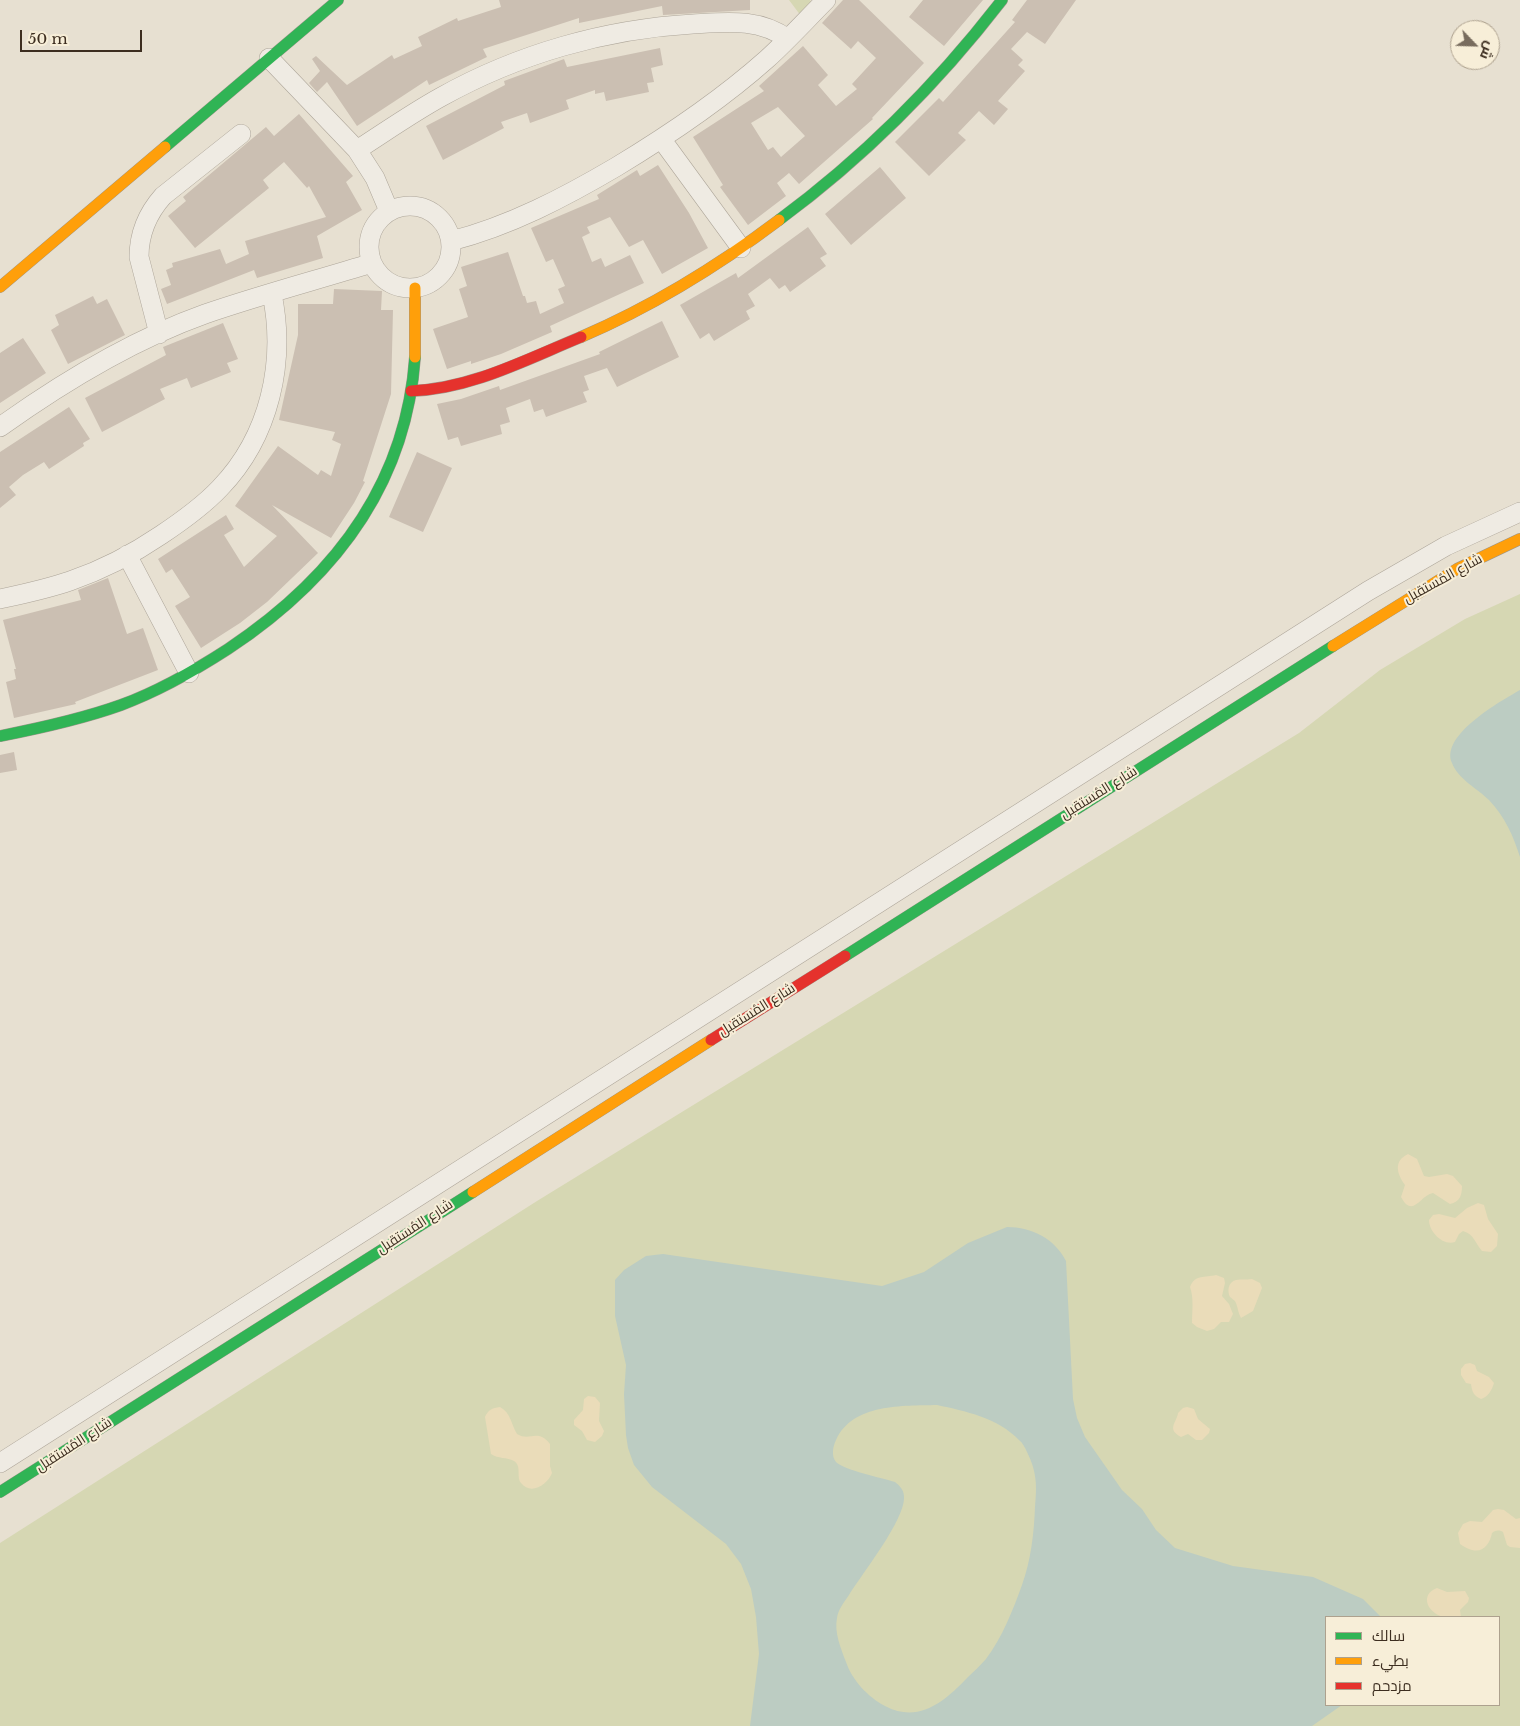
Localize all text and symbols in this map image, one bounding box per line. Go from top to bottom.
scale bar [22,20,145,52]
north arrow [1450,20,1500,70]
text: 50 m [28,29,68,48]
text: ش [1476,39,1500,63]
street label: شارع المُستقبل [1401,551,1485,607]
street label: شارع المُستقبل [1058,763,1140,823]
street label: شارع المُستقبل [716,980,798,1040]
street label: شارع المُستقبل [374,1196,456,1258]
street label: شارع المُستقبل [33,1414,115,1476]
legend [1325,1616,1500,1706]
text: سالك [1372,1626,1405,1645]
text: بطيء [1372,1651,1409,1670]
text: مزدحم [1372,1676,1412,1695]

